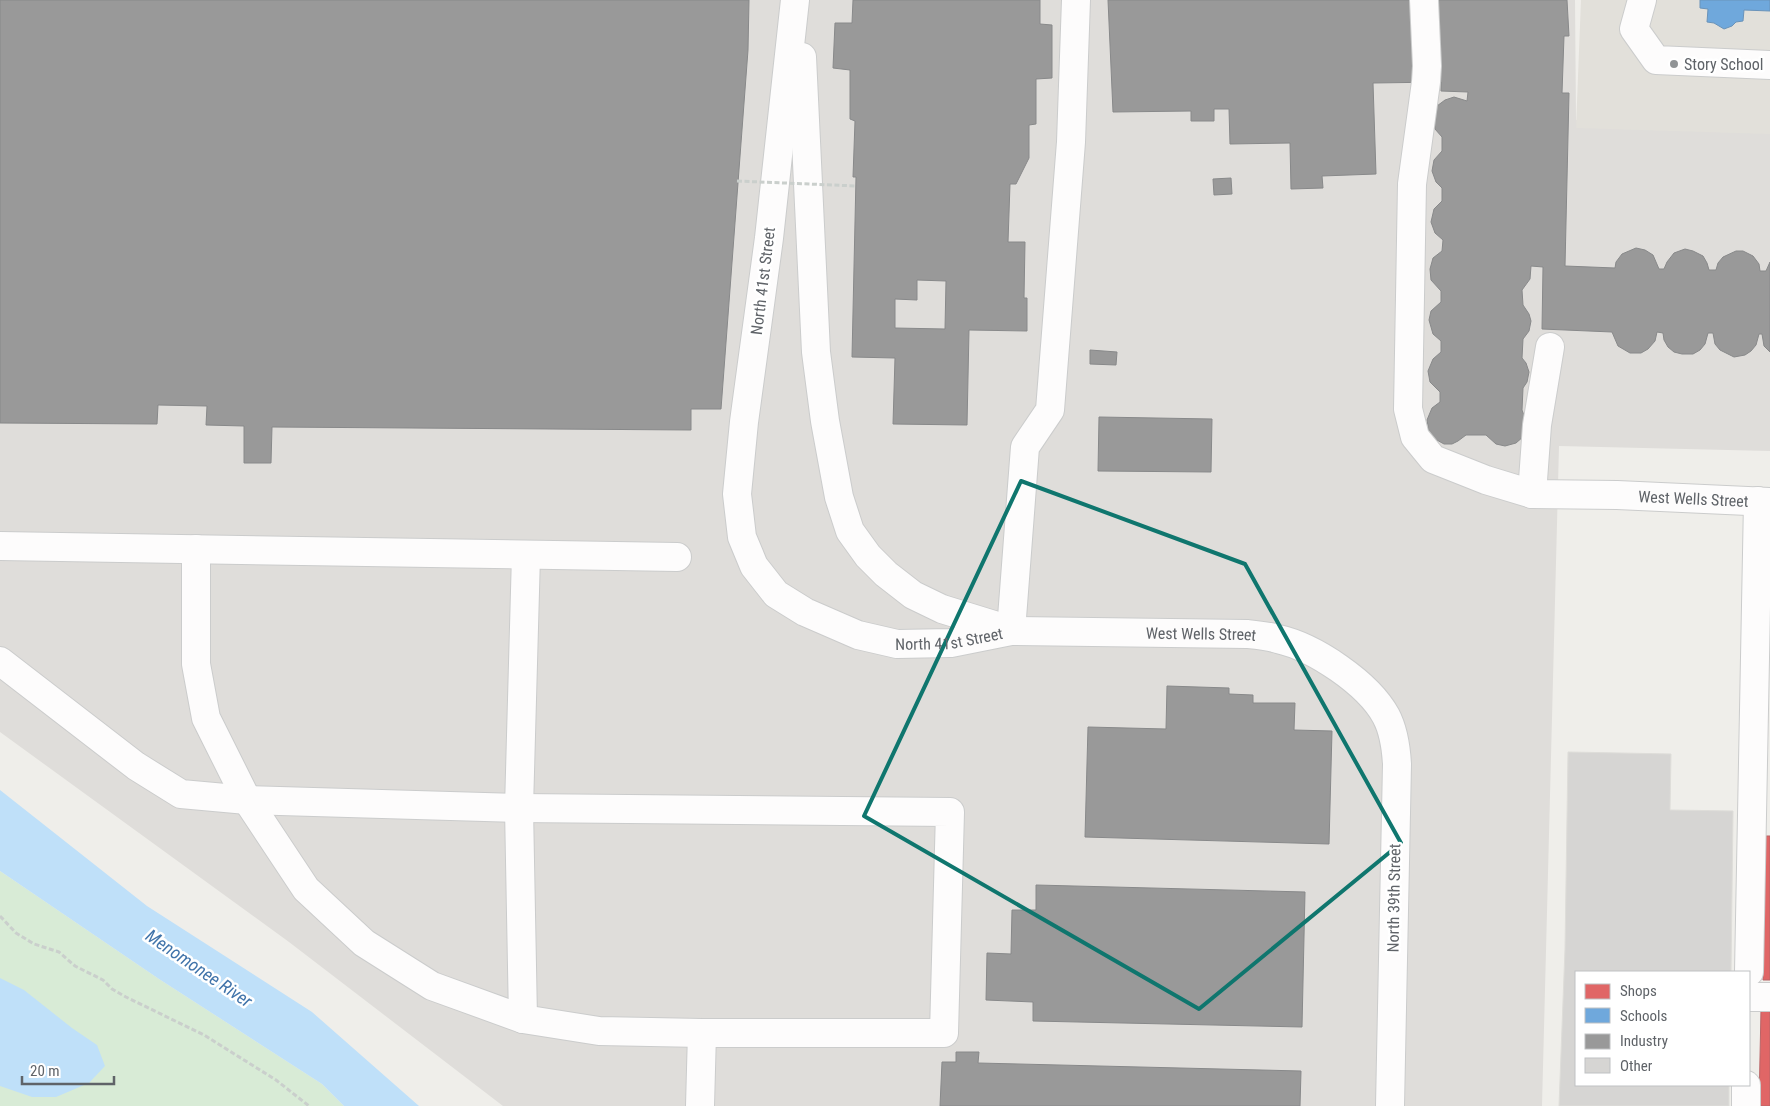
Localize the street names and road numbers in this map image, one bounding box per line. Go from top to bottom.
street label: North 41st Street [747,226,779,336]
street label: West Wells Street [1638,486,1749,511]
street label: North 41st Street [895,623,1005,654]
street label: West Wells Street [1146,623,1257,644]
street label: North 39th Street [1384,843,1404,953]

